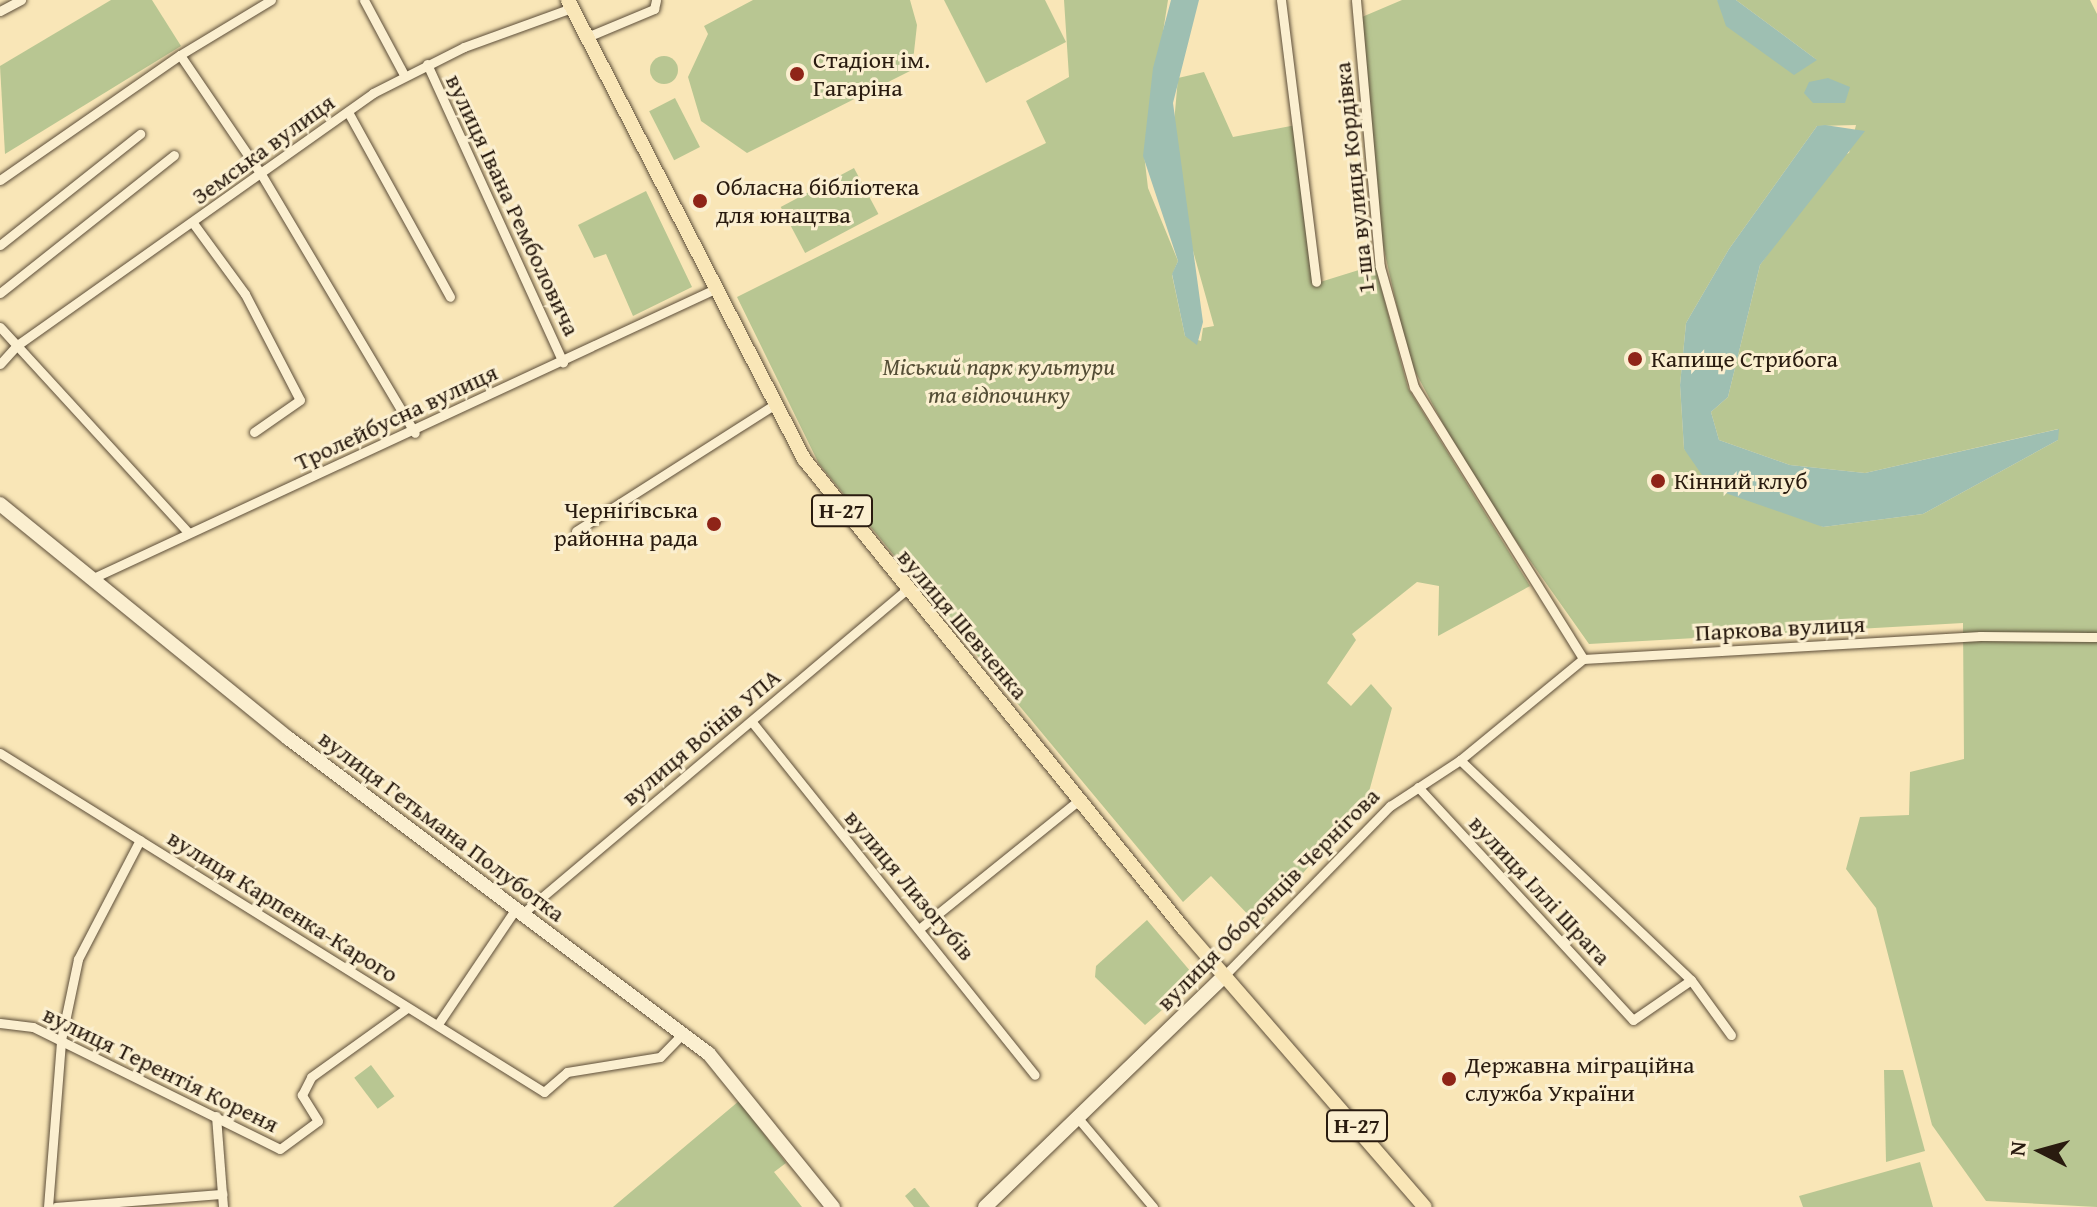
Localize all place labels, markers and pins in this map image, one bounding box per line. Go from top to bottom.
place label: Стадіон ім. Гагаріна [813,46,930,102]
marker: Стадіон ім. Гагаріна [788,65,806,83]
place label: Обласна бібліотека для юнацтва [716,173,919,229]
marker: Обласна бібліотека для юнацтва [691,192,709,210]
place label: Капище Стрибога [1651,345,1838,373]
marker: Капище Стрибога [1626,350,1644,368]
place label: Кінний клуб [1674,467,1807,495]
marker: Кінний клуб [1649,472,1667,490]
place label: Чернігівська районна рада [554,496,698,552]
marker: Чернігівська районна рада [705,515,723,533]
place label: Державна міграційна служба України [1465,1051,1694,1107]
marker: Державна міграційна служба України [1440,1070,1458,1088]

